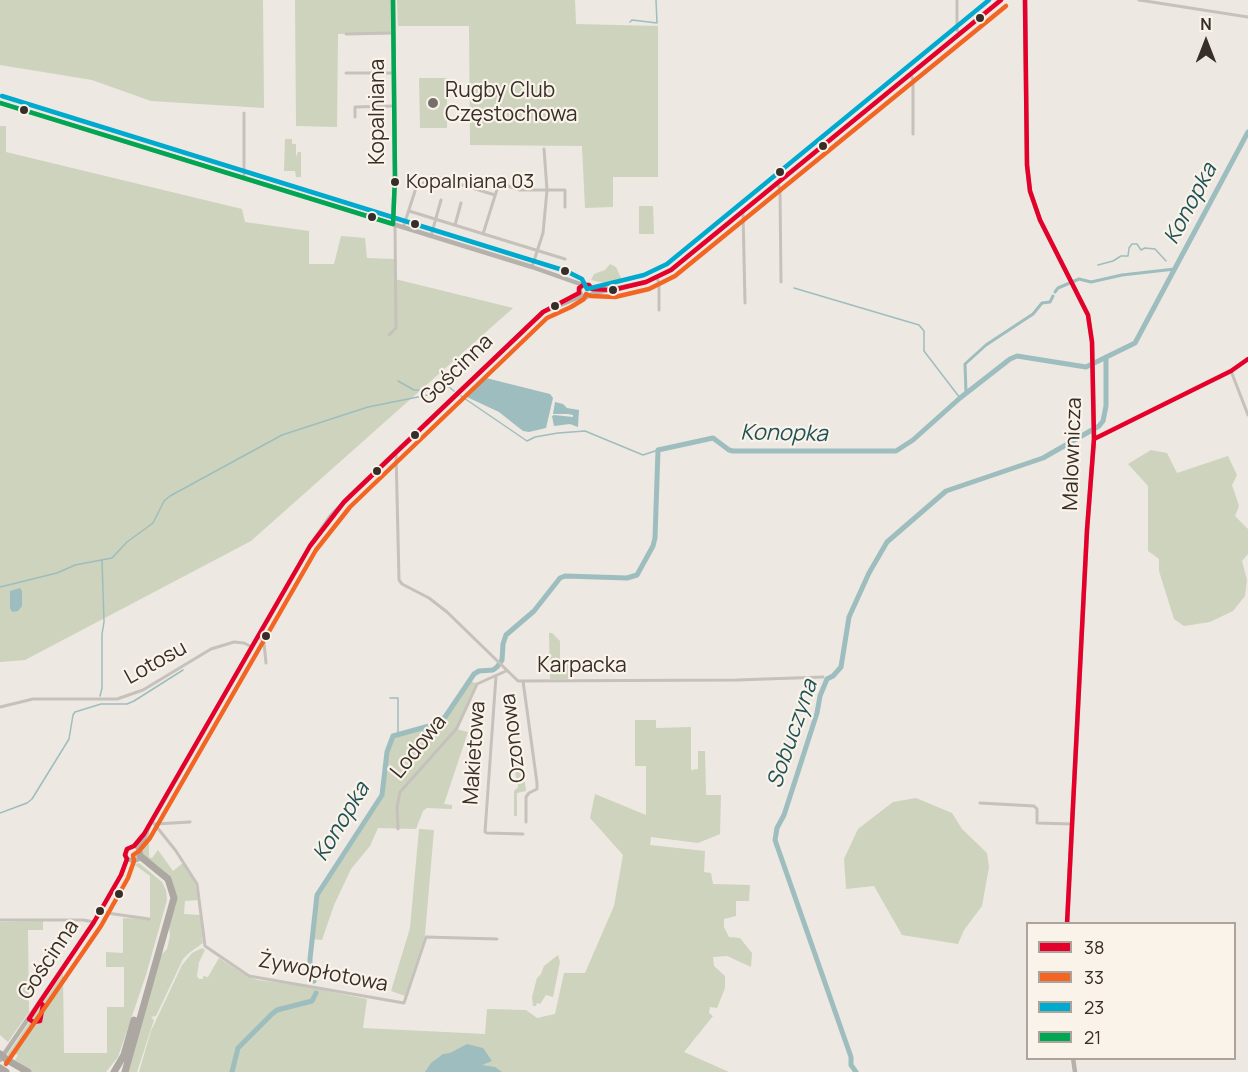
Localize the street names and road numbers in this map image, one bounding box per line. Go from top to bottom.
street label: Kopalniana [365,59,391,165]
street label: Gościnna [416,329,498,411]
street label: Malownicza [1058,397,1088,511]
street label: Lotosu [121,636,191,690]
street label: Karpacka [537,653,627,679]
street label: Ozonowa [496,692,532,784]
street label: Makietowa [459,700,491,806]
street label: Lodowa [386,710,452,784]
street label: Gościnna [13,915,85,1005]
street label: Żywopłotowa [256,948,390,998]

